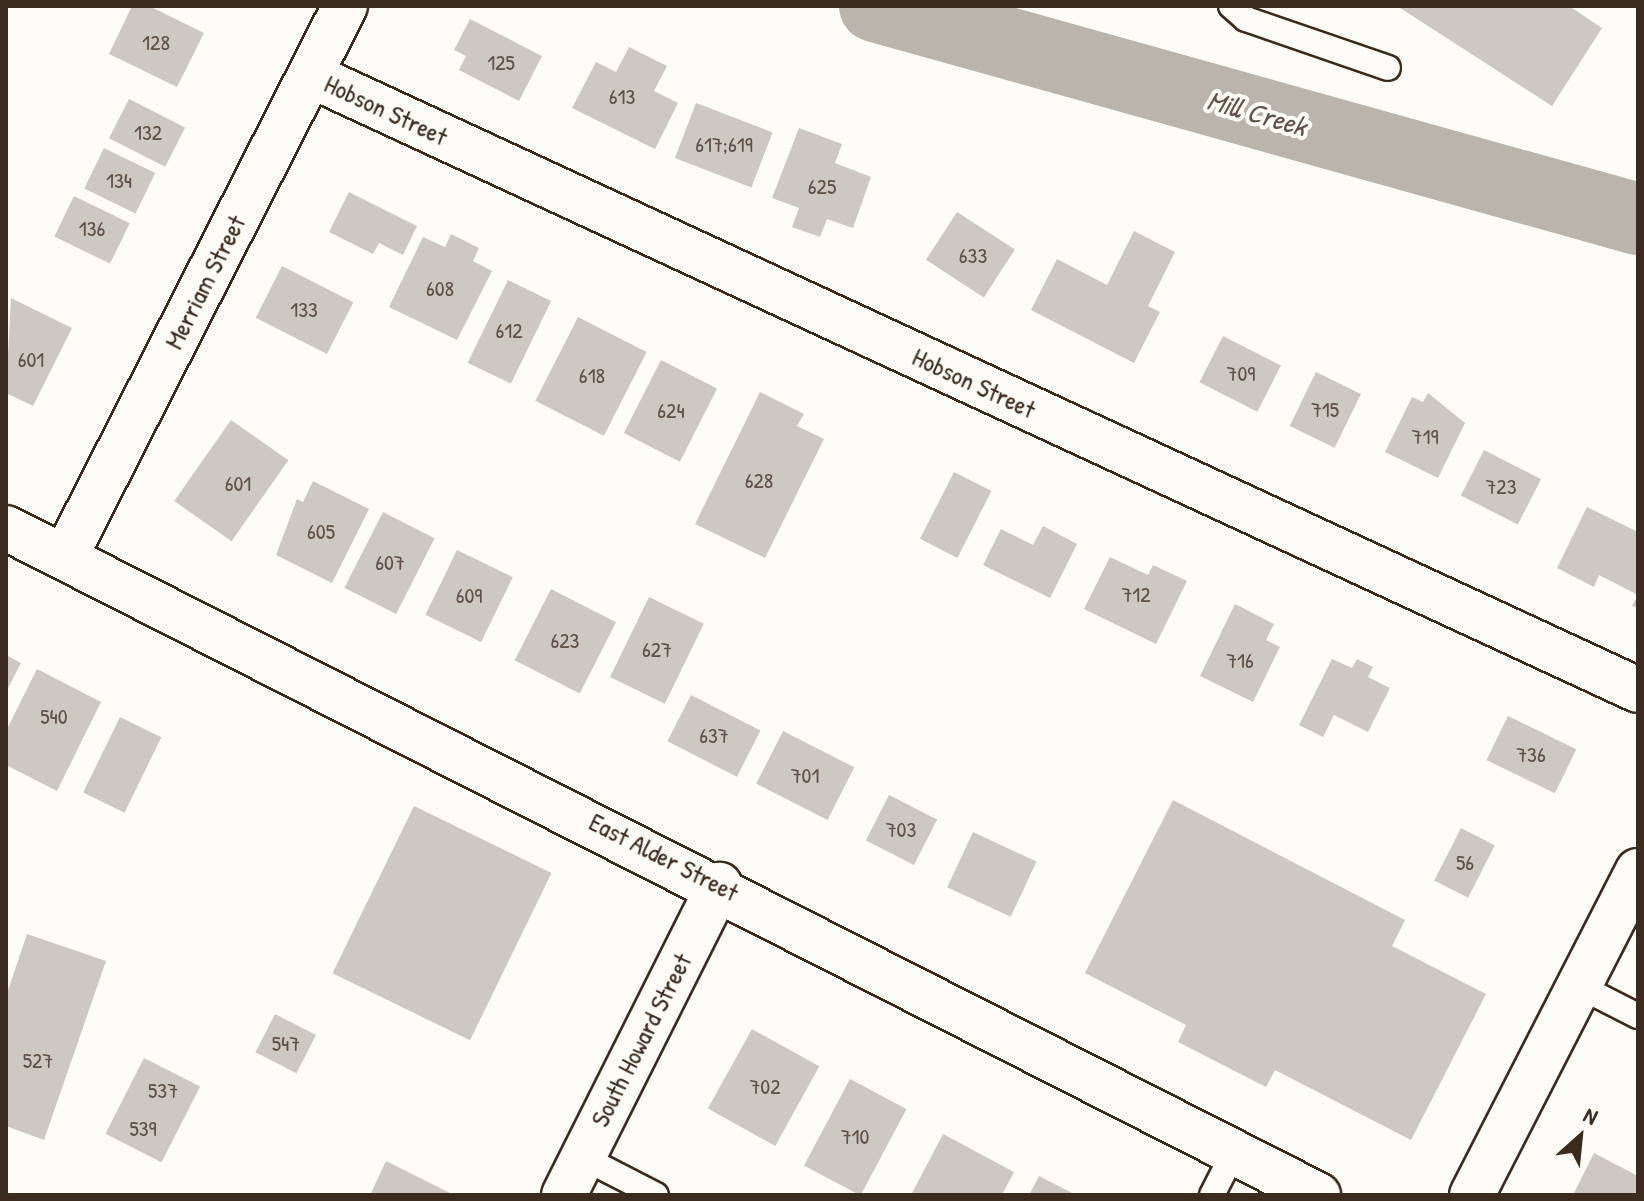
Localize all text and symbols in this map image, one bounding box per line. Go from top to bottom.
house number: 128 [142,30,170,56]
house number: 125 [487,50,515,76]
street label: Hobson Street [320,68,452,152]
water label: Mill Creek [1204,83,1310,143]
house number: 613 [609,84,635,110]
house number: 132 [134,120,162,146]
house number: 617;619 [695,132,753,158]
house number: 134 [106,168,132,194]
house number: 625 [808,174,836,200]
street label: Merriam Street [158,210,252,354]
house number: 136 [79,216,105,242]
house number: 633 [959,243,987,269]
house number: 608 [426,276,454,302]
house number: 133 [290,297,318,323]
house number: 612 [495,318,523,344]
street label: Hobson Street [908,341,1040,425]
house number: 601 [18,347,44,373]
house number: 709 [1227,361,1255,387]
house number: 618 [579,363,605,389]
house number: 715 [1311,397,1339,423]
house number: 624 [657,398,685,424]
house number: 719 [1412,424,1438,450]
house number: 628 [745,468,773,494]
house number: 601 [225,471,251,497]
house number: 723 [1485,474,1517,500]
house number: 605 [307,519,335,545]
house number: 607 [375,550,405,576]
house number: 712 [1121,582,1151,608]
house number: 609 [456,583,482,609]
house number: 623 [551,628,579,654]
house number: 627 [642,637,672,663]
house number: 716 [1226,648,1254,674]
house number: 540 [40,704,68,730]
house number: 637 [699,723,729,749]
house number: 736 [1516,742,1546,768]
house number: 701 [791,763,819,789]
street label: East Alder Street [584,806,744,908]
house number: 703 [886,817,916,843]
house number: 56 [1456,850,1474,876]
street label: South Howard Street [584,948,698,1132]
house number: 547 [272,1031,300,1057]
house number: 527 [23,1048,53,1074]
house number: 702 [749,1074,781,1100]
house number: 537 [148,1078,178,1104]
north arrow [1540,1097,1620,1177]
text: N [1579,1100,1603,1132]
house number: 539 [129,1116,157,1142]
house number: 710 [841,1124,869,1150]

